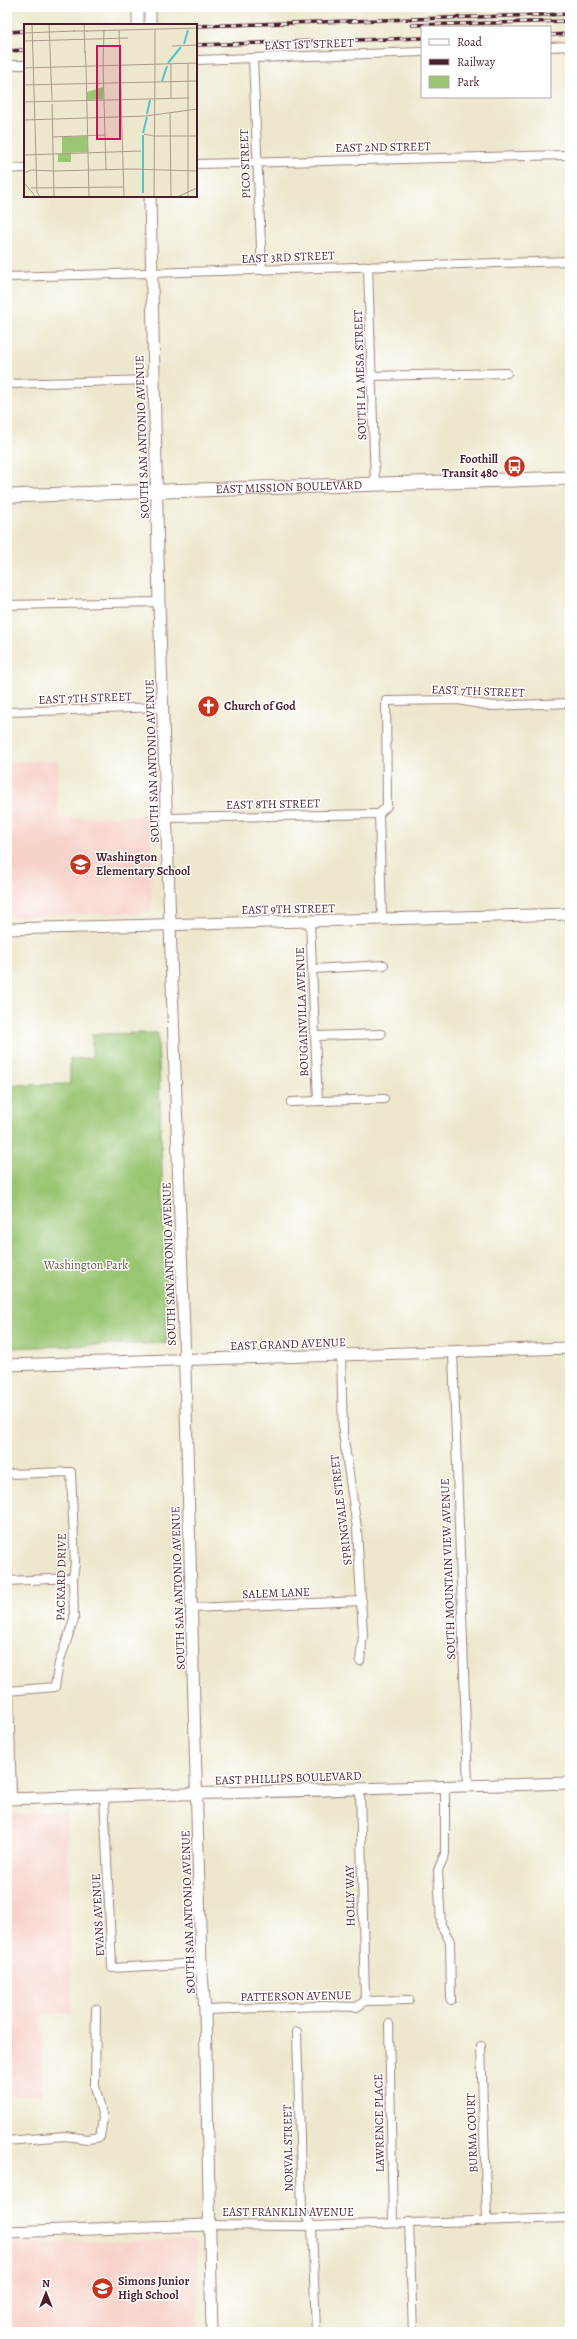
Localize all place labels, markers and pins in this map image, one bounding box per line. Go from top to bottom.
place label: Foothill Transit 480 [442,451,499,481]
bus stop icon: Foothill Transit 480 [501,453,527,479]
church icon: Church of God [196,693,222,719]
place label: Church of God [224,698,296,714]
place label: Washington Elementary School [95,849,191,879]
school or university icon: Washington Elementary School [67,851,93,877]
place label: Simons Junior High School [118,2273,190,2303]
school or university icon: Simons Junior High School [89,2275,115,2301]

